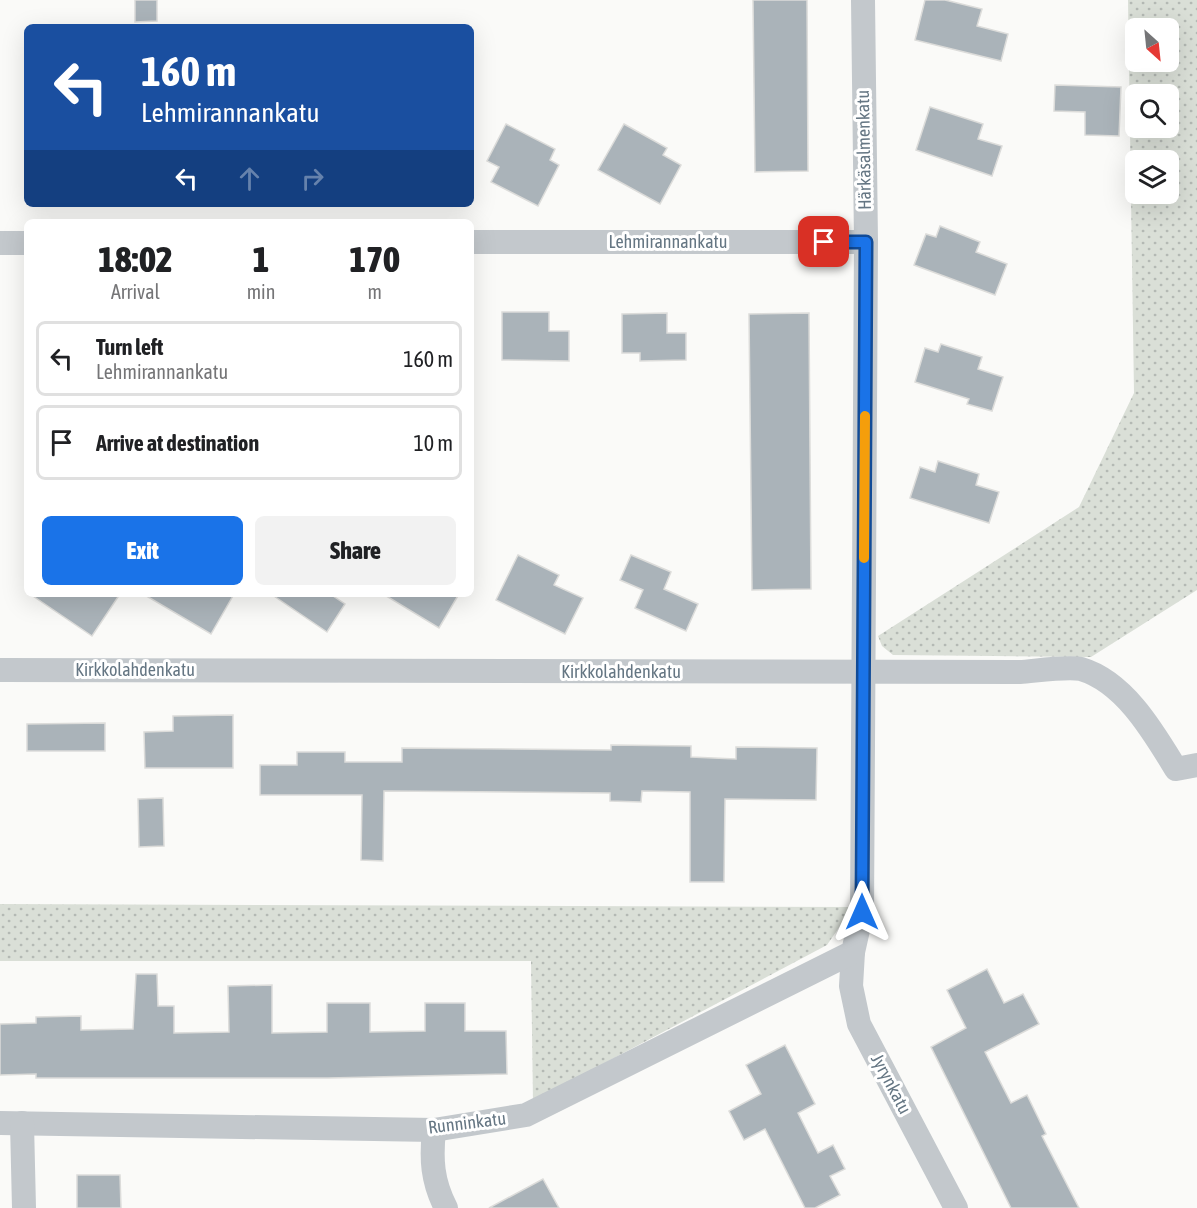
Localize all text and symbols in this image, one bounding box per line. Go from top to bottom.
north arrow [1125,18,1179,72]
map controls [1125,18,1179,204]
text: 160 m [141,47,236,95]
icon: left [42,48,120,126]
button: search [1125,84,1179,138]
street label: Härkäsalmenkatu [852,90,875,210]
text: Lehmirannankatu [141,97,320,128]
button: layers [1125,150,1179,204]
icon: left [170,162,203,195]
icon: ahead [233,162,266,195]
icon: right [296,162,329,195]
pin [798,216,849,267]
icon: arrive [807,225,840,258]
street label: Lehmirannankatu [608,231,728,252]
text: 18:02 [98,238,173,280]
text: 1 [253,238,269,280]
text: 170 [349,238,400,280]
text: Arrival [111,280,160,303]
text: min [247,280,275,303]
text: m [367,280,382,303]
text: Turn left [96,334,163,360]
icon: left [45,342,78,375]
text: 160 m [403,346,453,372]
text: Lehmirannankatu [96,360,228,383]
icon: arrive [45,426,78,459]
text: Arrive at destination [96,430,259,456]
text: 10 m [413,430,453,456]
button: Exit [42,516,243,585]
button: Share [255,516,456,585]
street label: Kirkkolahdenkatu [75,659,195,680]
street label: Kirkkolahdenkatu [561,661,681,682]
position arrow [830,880,894,944]
street label: Jyrynkatu [867,1050,916,1117]
street label: Runninkatu [427,1107,507,1138]

